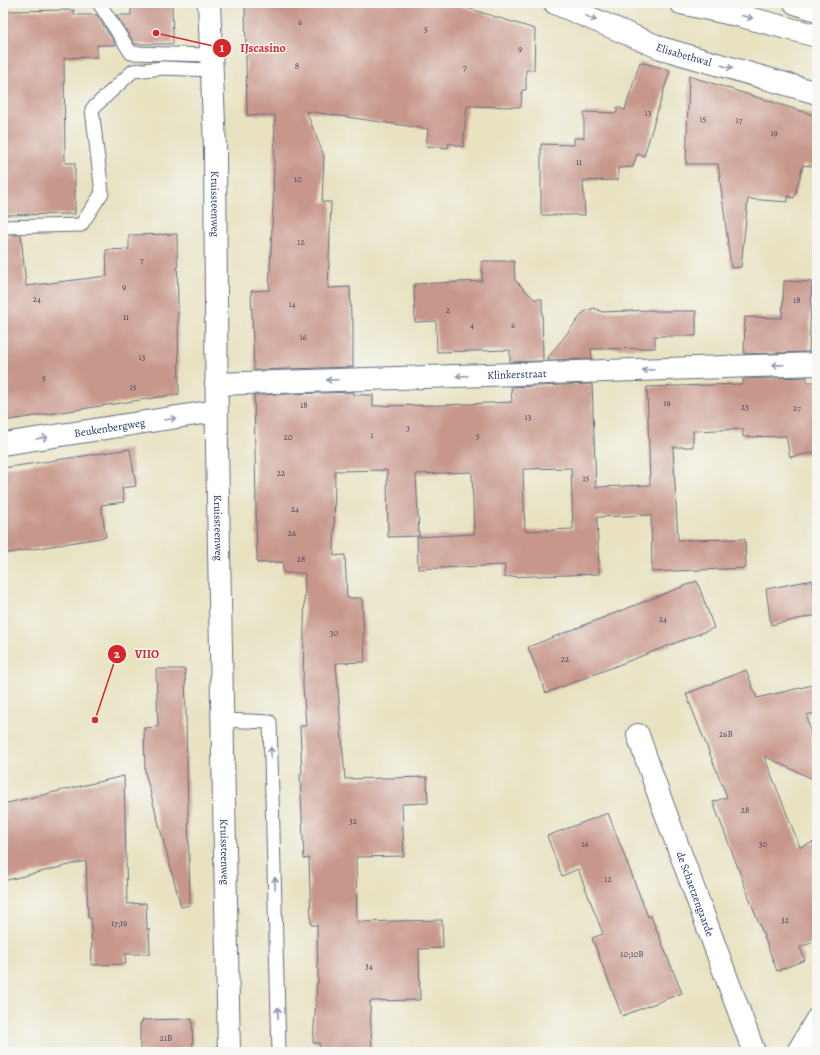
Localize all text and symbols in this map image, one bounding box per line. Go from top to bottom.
one-way arrow [740,14,753,21]
one-way arrow [585,15,597,22]
house number: 6 [298,16,302,28]
house number: 5 [424,23,428,35]
callout: IJscasino [212,36,294,60]
text: 1 [220,40,225,56]
text: IJscasino [240,40,286,56]
street label: Elisabethwal [654,40,714,70]
house number: 9 [518,43,522,55]
house number: 8 [295,60,299,72]
house number: 7 [463,61,467,73]
one-way arrow [720,64,733,71]
house number: 13 [645,107,652,119]
house number: 15 [700,113,707,125]
house number: 17 [736,114,743,126]
house number: 19 [770,127,778,139]
house number: 11 [576,156,582,168]
street label: Kruissteenweg [207,171,223,238]
house number: 10 [294,173,302,185]
house number: 12 [297,236,305,248]
house number: 7 [140,254,144,266]
house number: 9 [122,281,126,293]
house number: 24 [33,293,41,305]
house number: 18 [793,294,801,306]
house number: 14 [288,298,296,310]
house number: 2 [446,304,451,316]
house number: 11 [123,311,129,323]
house number: 4 [470,319,474,331]
house number: 6 [511,319,515,331]
house number: 16 [299,331,307,343]
house number: 13 [139,351,146,363]
one-way arrow [772,362,785,369]
street label: Klinkerstraat [487,366,547,383]
one-way arrow [642,366,655,373]
house number: 5 [42,372,46,384]
one-way arrow [456,372,469,379]
one-way arrow [326,376,339,384]
house number: 15 [130,381,137,393]
house number: 19 [663,397,671,409]
house number: 18 [300,399,308,411]
house number: 23 [741,401,749,413]
house number: 27 [793,402,801,414]
house number: 13 [525,411,532,423]
street label: Beukenbergweg [73,415,147,441]
one-way arrow [163,415,176,423]
house number: 3 [406,422,410,434]
house number: 1 [370,429,374,441]
house number: 5 [476,430,480,442]
house number: 20 [283,431,293,443]
one-way arrow [35,434,48,442]
house number: 22 [277,467,286,479]
house number: 15 [583,472,590,484]
street label: Kruissteenweg [210,495,226,562]
house number: 24 [291,503,299,515]
house number: 26 [288,527,296,539]
house number: 28 [297,553,305,565]
house number: 24 [659,613,667,625]
house number: 30 [330,627,338,639]
callout: VIIO [107,642,167,666]
text: 2 [114,646,120,662]
text: VIIO [134,646,159,662]
house number: 22 [561,653,570,665]
house number: 26B [719,728,733,740]
one-way arrow [267,747,275,760]
house number: 28 [741,804,749,816]
house number: 32 [349,815,358,827]
street label: Kruissteenweg [216,818,233,886]
house number: 16 [581,838,589,850]
house number: 30 [759,838,767,850]
street label: de Schaetzengaarde [672,849,718,939]
house number: 12 [604,873,612,885]
one-way arrow [271,877,278,890]
house number: 32 [781,914,790,926]
house number: 17;19 [111,917,127,929]
house number: 10;10B [620,948,644,960]
house number: 34 [365,960,373,972]
one-way arrow [274,1007,282,1020]
house number: 21B [160,1032,172,1044]

